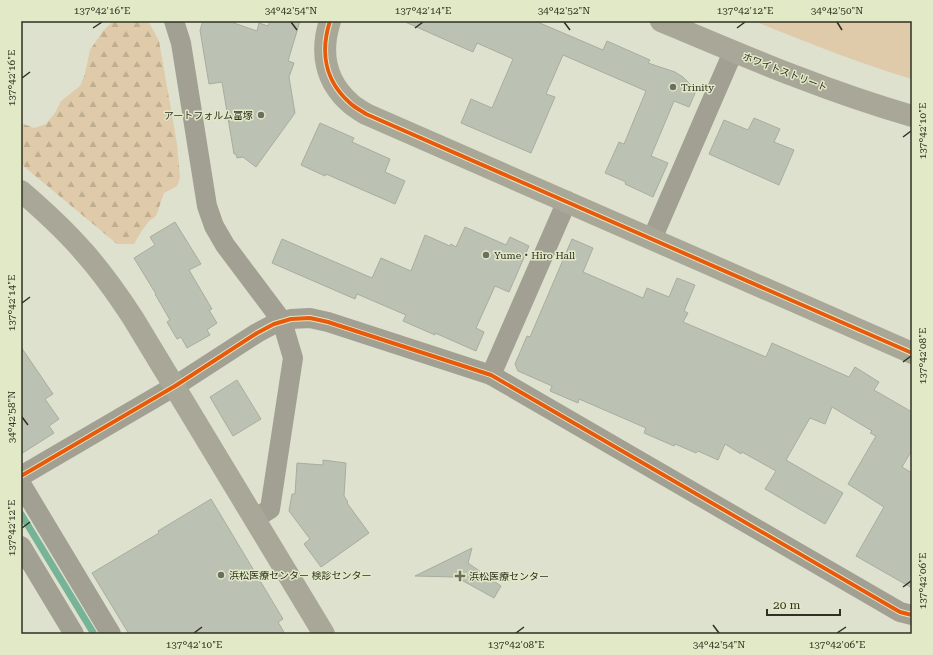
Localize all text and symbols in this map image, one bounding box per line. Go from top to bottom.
text: 137°42'16"E [74,5,130,16]
text: 34°42'54"N [265,5,317,16]
text: 137°42'14"E [395,5,451,16]
text: 34°42'52"N [538,5,590,16]
text: 137°42'12"E [717,5,773,16]
text: 34°42'50"N [811,5,863,16]
text: 137°42'16"E [6,50,17,106]
street label: ホワイトストリート [741,51,829,93]
marker: Trinity [668,82,678,92]
place label: Trinity [681,82,714,93]
text: 137°42'10"E [917,103,928,159]
place label: アートフォルム富塚 [164,110,253,121]
marker: アートフォルム富塚 [256,110,266,120]
marker: Yume・Hiro Hall [481,250,491,260]
place label: Yume・Hiro Hall [494,250,575,261]
text: 137°42'14"E [6,275,17,331]
text: 137°42'08"E [917,328,928,384]
text: 34°42'58"N [6,391,17,443]
text: 137°42'12"E [6,500,17,556]
text: 137°42'06"E [917,553,928,609]
marker: 浜松医療センター 検診センター [216,570,226,580]
place label: 浜松医療センター 検診センター [229,570,372,581]
marker: 浜松医療センター [454,570,466,582]
place label: 浜松医療センター [469,571,549,582]
scale bar [767,591,840,617]
text: 20 m [773,598,800,612]
text: 137°42'10"E [166,639,222,650]
text: 137°42'08"E [488,639,544,650]
text: 34°42'54"N [693,639,745,650]
text: 137°42'06"E [809,639,865,650]

